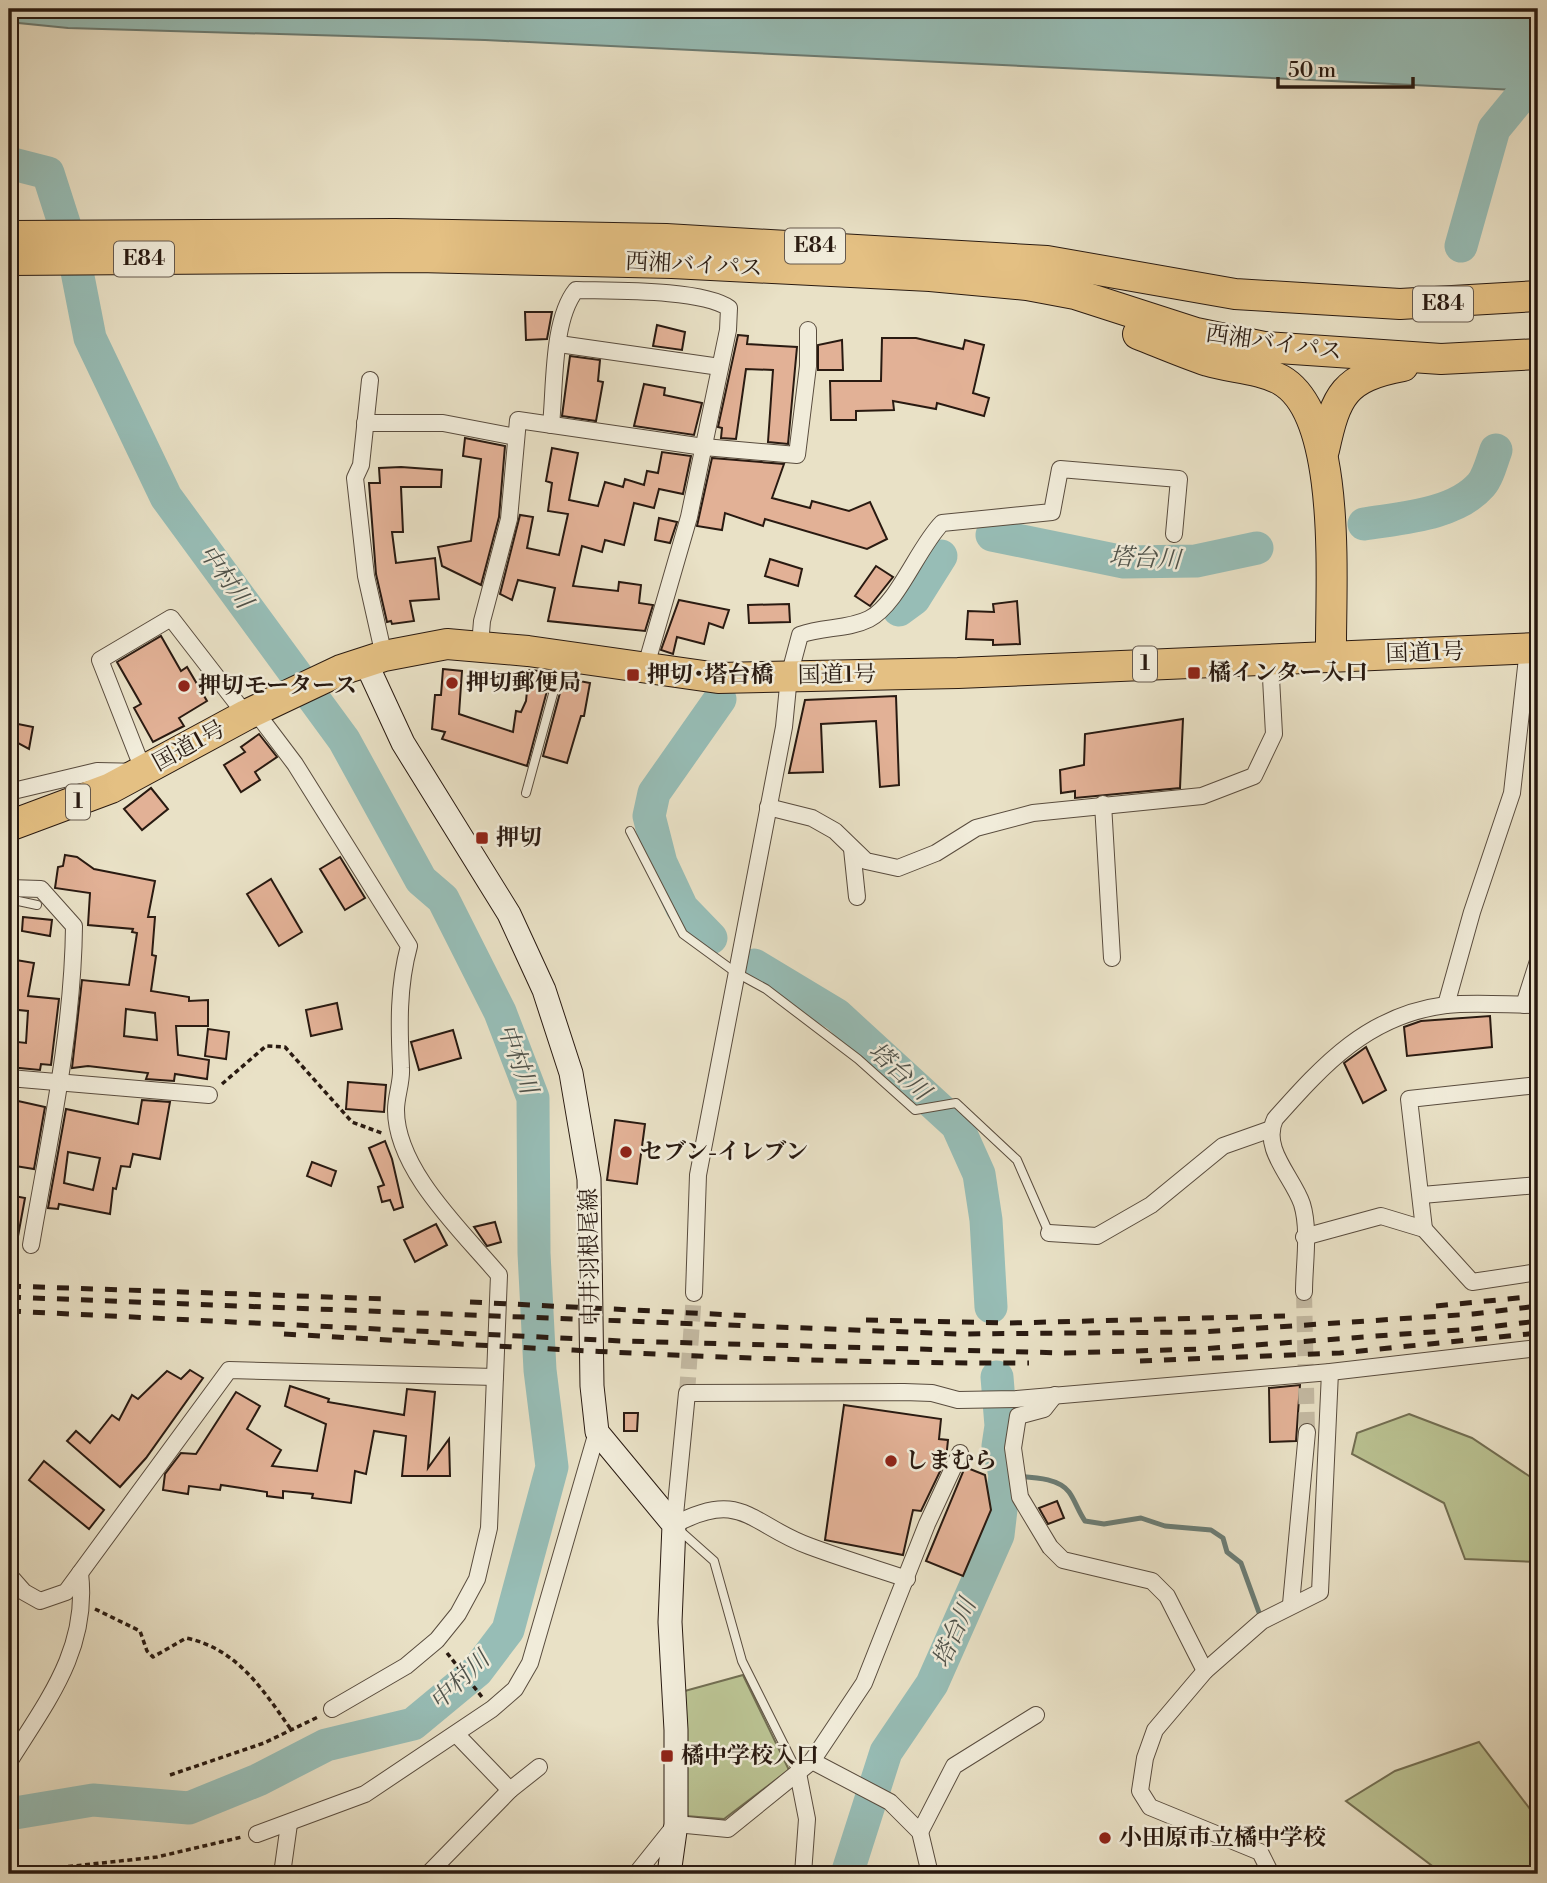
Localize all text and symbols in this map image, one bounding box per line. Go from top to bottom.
scale bar [1278,46,1412,90]
text: 50 m [1288,58,1336,84]
road number: E84 [785,229,845,264]
road number: E84 [114,242,174,276]
street label: 西湘バイパス [625,247,763,283]
road number: E84 [1413,286,1473,322]
street label: 西湘バイパス [1204,320,1344,366]
water label: 中村川 [192,539,260,617]
water label: 塔台川 [1108,542,1185,576]
street label: 国道1号 [1385,638,1465,668]
road number: 1 [1133,646,1157,682]
place label: 橘インター入口 [1208,659,1368,687]
street label: 国道1号 [797,660,877,690]
place label: 押切･塔台橋 [647,661,774,689]
marker: 橘インター入口 [1186,665,1202,681]
marker: 押切･塔台橋 [625,667,641,683]
place label: 押切郵便局 [466,669,581,697]
place label: 押切モータース [198,672,357,700]
marker: 押切郵便局 [444,675,460,691]
marker: 押切モータース [176,678,192,694]
street label: 国道1号 [148,715,230,777]
road number: 1 [66,784,90,820]
place label: 押切 [496,824,542,852]
marker: 押切 [474,830,490,846]
water label: 中村川 [491,1020,544,1101]
water label: 塔台川 [862,1037,938,1109]
place label: セブン-イレブン [640,1138,808,1166]
marker: セブン-イレブン [618,1144,634,1160]
street label: 中井羽根尾線 [575,1188,605,1326]
place label: しまむら [905,1447,997,1475]
marker: しまむら [883,1453,899,1469]
water label: 塔台川 [927,1591,985,1672]
water label: 中村川 [424,1643,498,1717]
place label: 橘中学校入口 [681,1742,819,1770]
marker: 橘中学校入口 [659,1748,675,1764]
place label: 小田原市立橘中学校 [1119,1824,1326,1852]
marker: 小田原市立橘中学校 [1097,1830,1113,1846]

